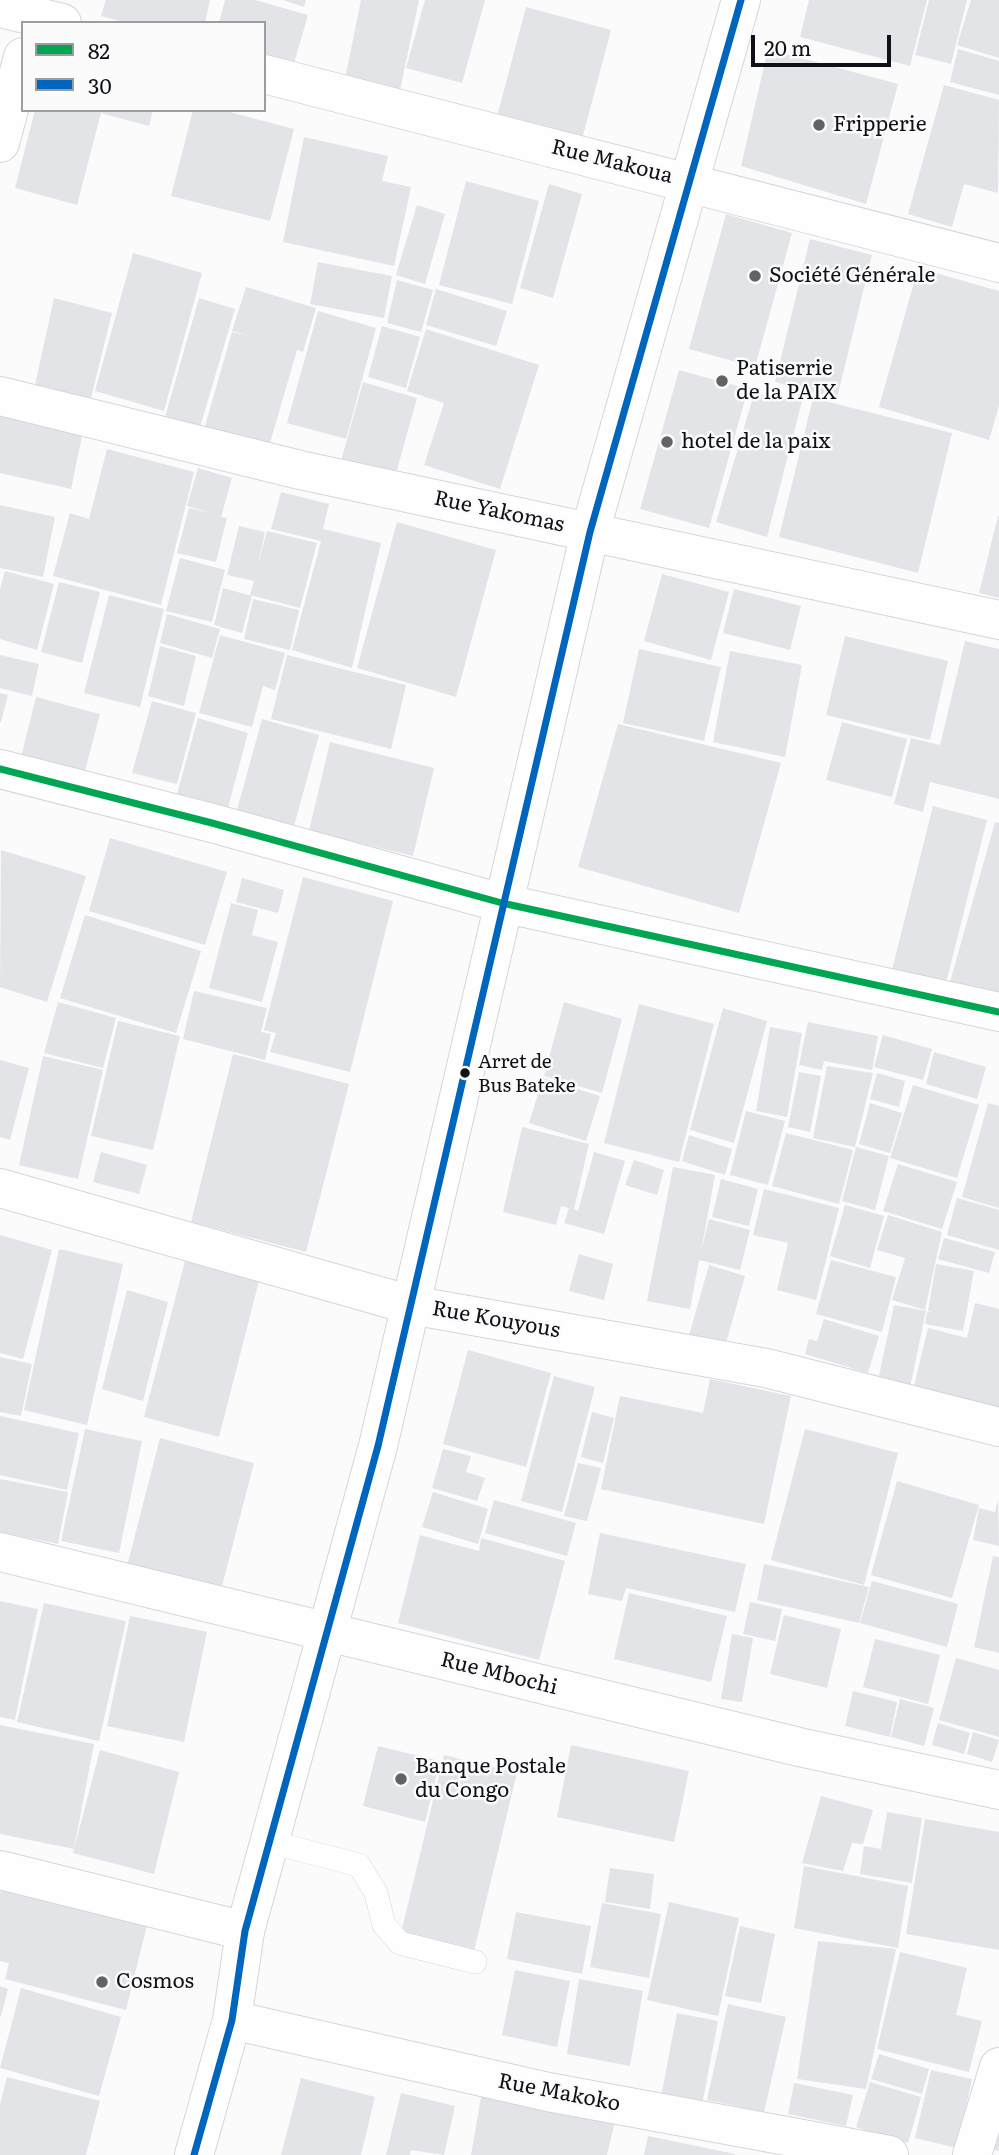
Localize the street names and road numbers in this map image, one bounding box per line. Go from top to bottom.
street label: Rue Makoua [549,135,675,189]
street label: Rue Yakomas [432,486,566,538]
street label: Rue Kouyous [430,1296,562,1344]
street label: Rue Mbochi [438,1647,560,1701]
street label: Rue Makoko [496,2069,622,2117]

